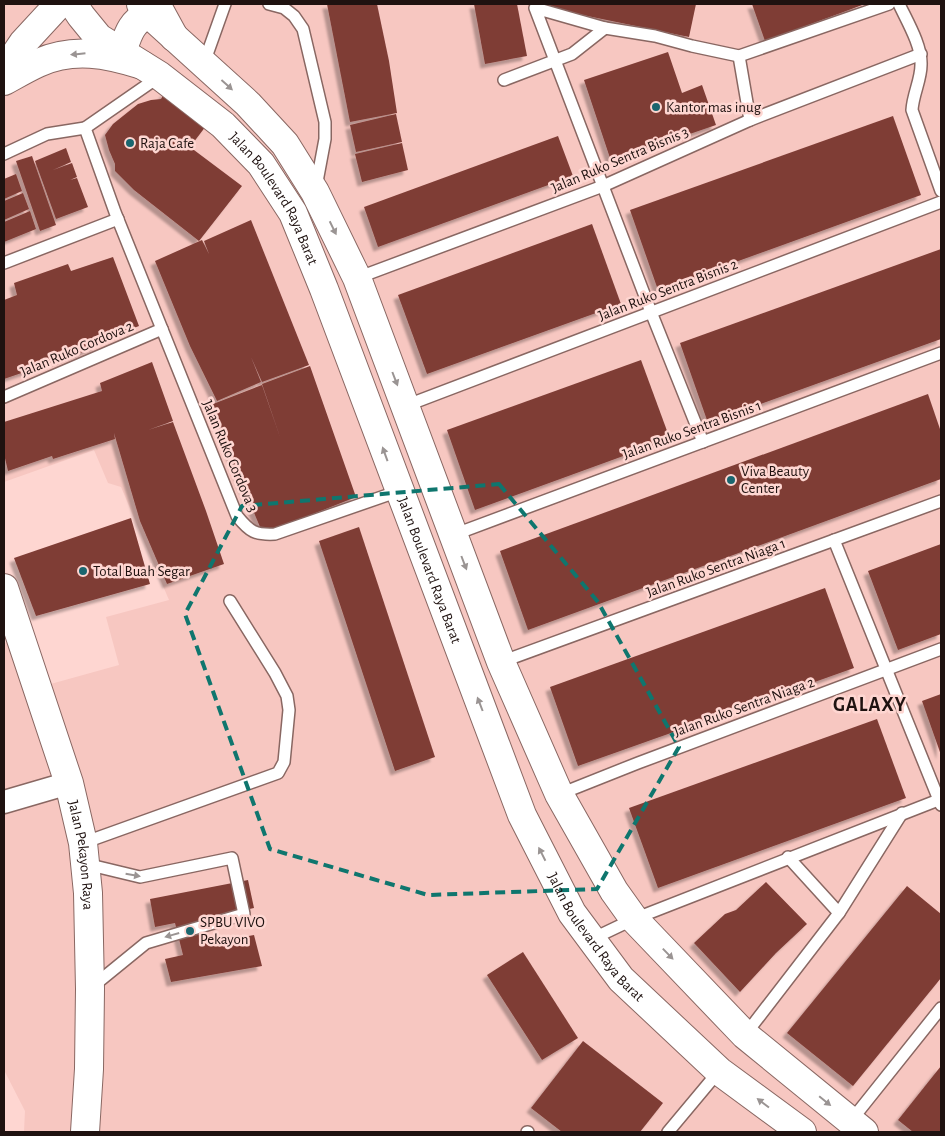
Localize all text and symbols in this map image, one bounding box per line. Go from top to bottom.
one-way arrow [69,50,85,58]
one-way arrow [220,79,232,91]
place label: Kantor mas inug [666,100,762,115]
marker: Kantor mas inug [650,101,662,113]
street label: Jalan Ruko Sentra Bisnis 3 [549,124,691,196]
street label: Jalan Boulevard Raya Barat [227,129,321,267]
place label: Raja Cafe [140,136,194,151]
marker: Raja Cafe [124,137,136,149]
one-way arrow [329,221,337,235]
street label: Jalan Ruko Sentra Bisnis 2 [596,256,740,323]
street label: Jalan Ruko Cordova 2 [18,318,136,380]
one-way arrow [391,371,399,386]
street label: Jalan Ruko Cordova 3 [200,398,260,514]
street label: Jalan Ruko Sentra Bisnis 1 [621,398,763,462]
one-way arrow [381,446,389,461]
place label: Viva Beauty Center [741,464,810,496]
marker: Viva Beauty Center [725,474,737,486]
street label: Jalan Boulevard Raya Barat [395,495,464,646]
street label: Jalan Ruko Sentra Niaga 1 [644,536,788,600]
one-way arrow [461,556,468,571]
place label: Total Buah Segar [93,564,190,579]
marker: Total Buah Segar [77,565,89,577]
street label: Jalan Ruko Sentra Niaga 2 [672,674,817,739]
district label: GALAXY [833,695,907,715]
one-way arrow [475,697,483,711]
street label: Jalan Pekayon Raya [66,799,96,910]
one-way arrow [538,847,546,861]
street label: Jalan Boulevard Raya Barat [545,870,647,1004]
one-way arrow [126,871,142,879]
place label: SPBU VIVO Pekayon [200,915,265,947]
marker: SPBU VIVO Pekayon [184,925,196,937]
one-way arrow [165,931,180,939]
one-way arrow [662,948,674,960]
one-way arrow [818,1095,831,1106]
one-way arrow [756,1098,770,1108]

